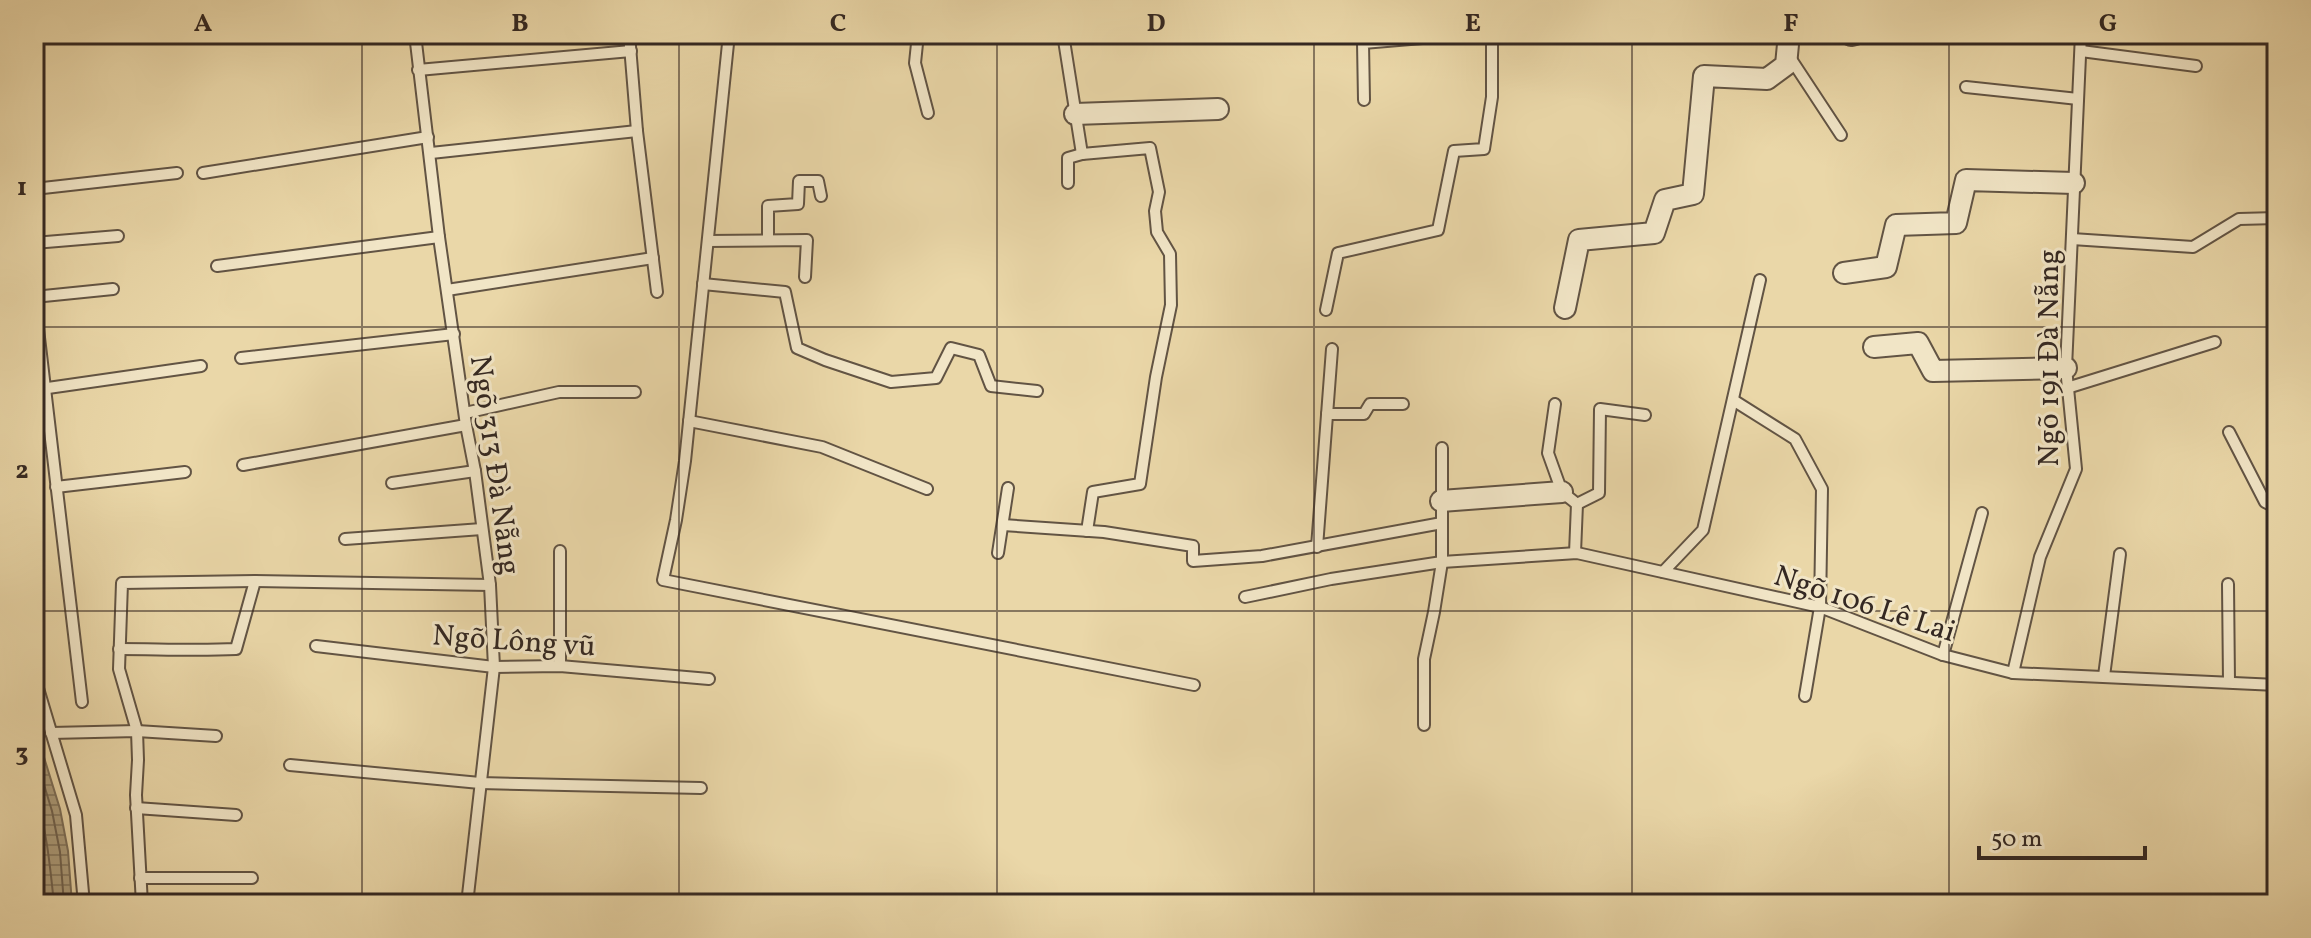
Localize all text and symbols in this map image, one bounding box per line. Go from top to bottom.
text: A [194,6,213,42]
text: B [511,6,529,42]
text: C [830,6,846,42]
text: D [1146,6,1166,42]
text: E [1465,6,1481,42]
text: F [1783,6,1799,42]
text: G [2099,6,2117,42]
text: 1 [17,170,27,206]
street label: Ngõ 191 Đà Nẵng [2029,249,2071,467]
street label: Ngõ 313 Đà Nẵng [458,353,530,578]
text: 2 [15,453,29,489]
street label: Ngõ 106 Lê Lai [1768,556,1961,654]
street label: Ngõ Lông vũ [431,615,597,669]
text: 3 [15,736,29,772]
scale bar [1979,810,2145,860]
text: 50 m [1991,823,2043,857]

